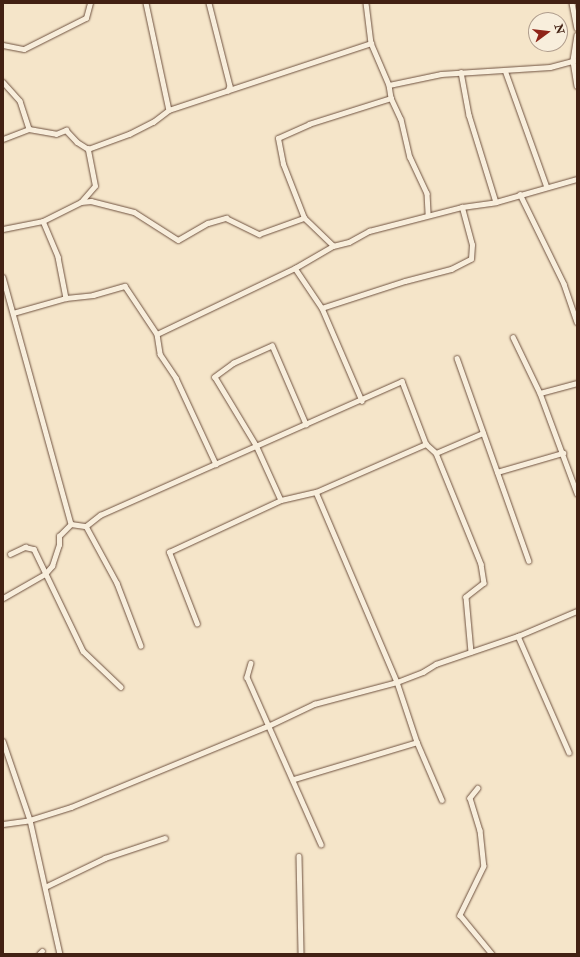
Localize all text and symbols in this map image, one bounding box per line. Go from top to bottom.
north arrow [528,12,568,52]
text: N [552,23,567,35]

